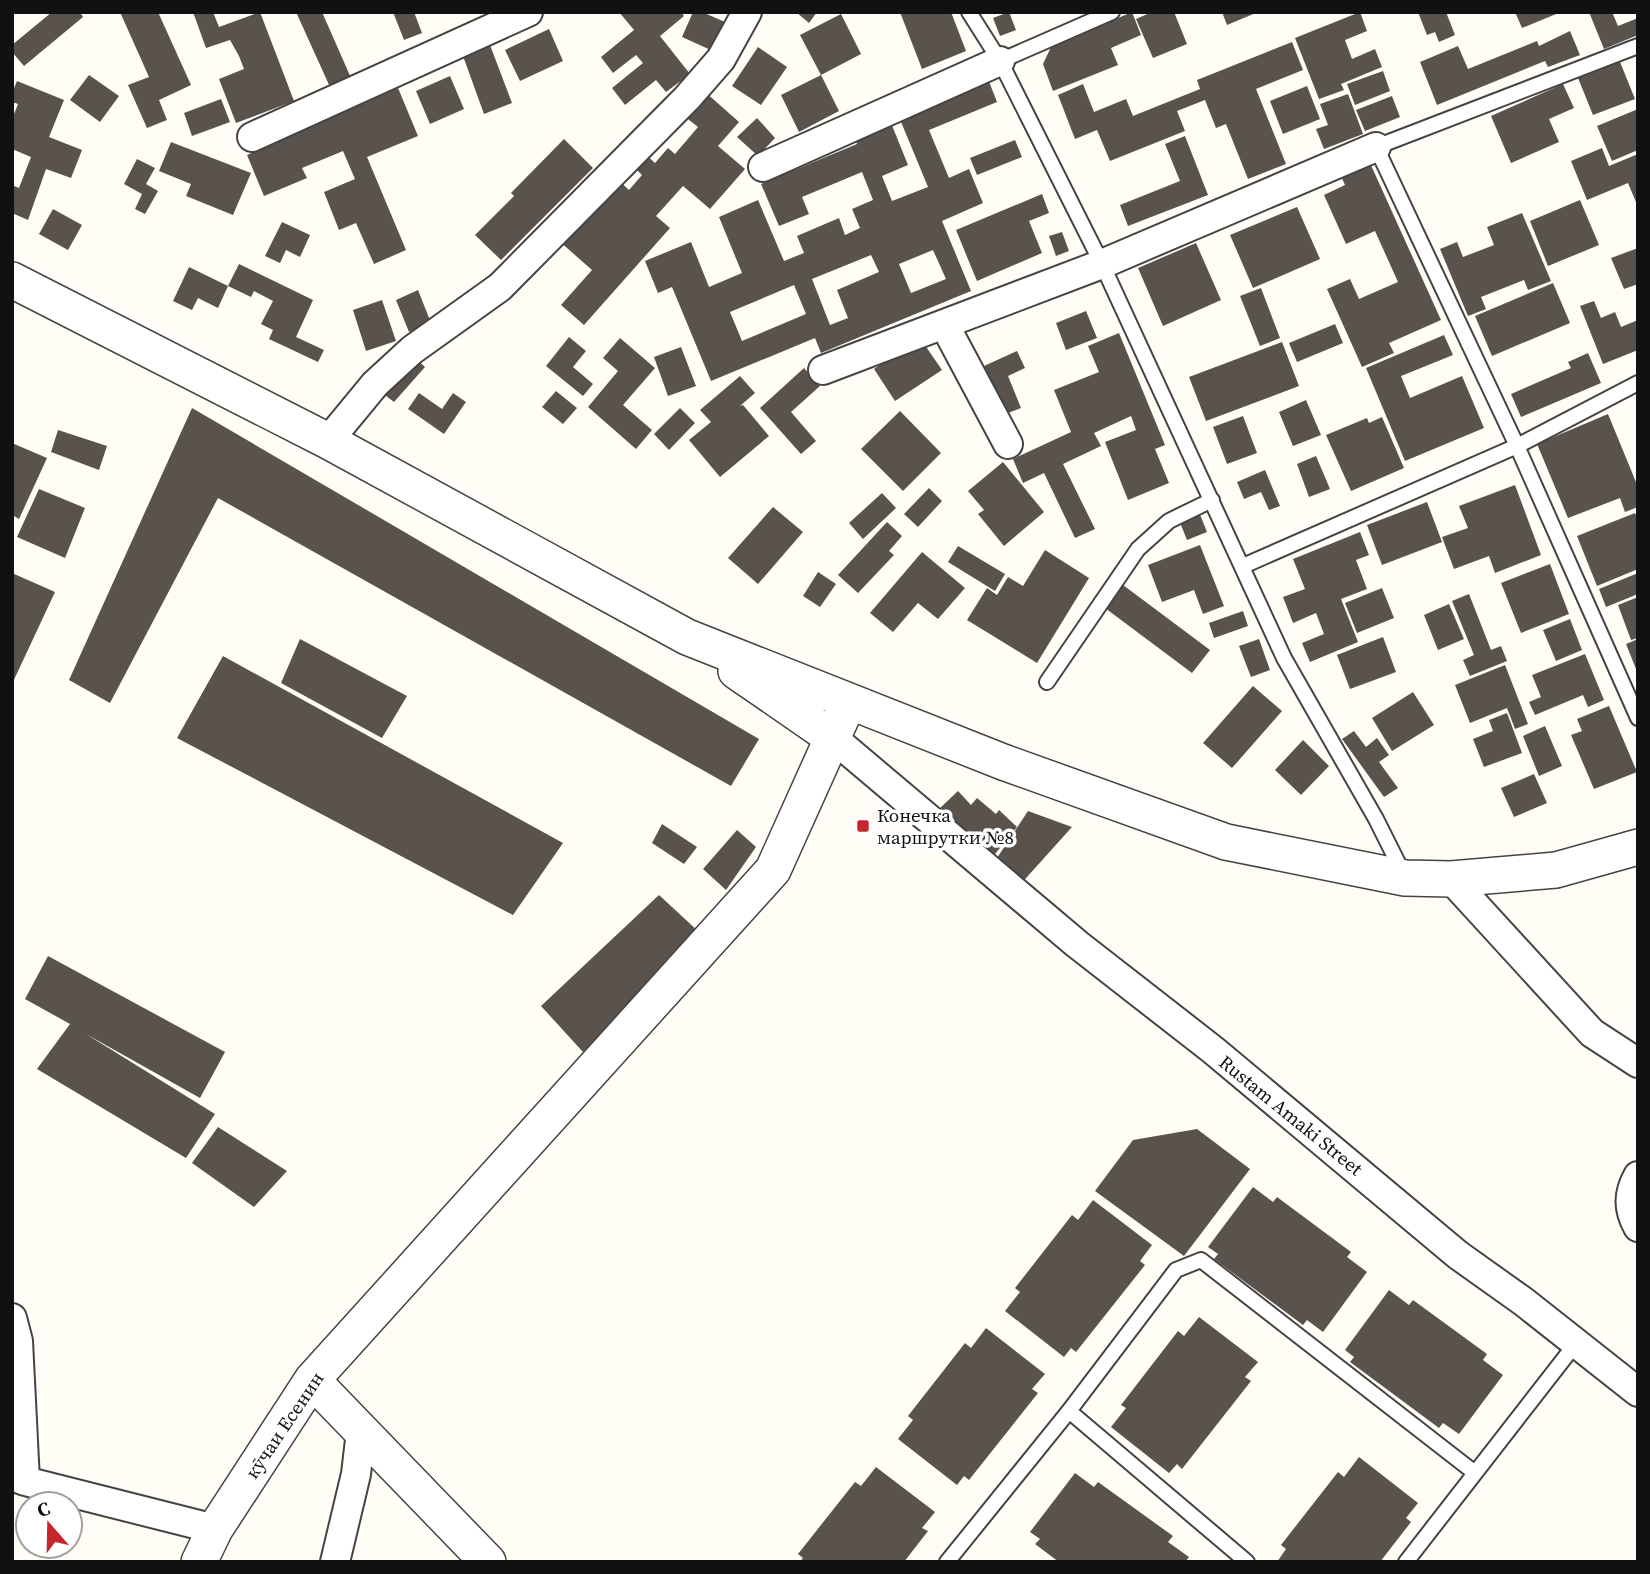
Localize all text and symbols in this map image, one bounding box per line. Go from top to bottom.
place label: Конечка маршрутки №8 [877,802,1014,850]
marker: Конечка маршрутки №8 [855,818,871,834]
street label: Rustam Amaki Street [1214,1049,1369,1182]
street label: кӯчаи Есенин [239,1366,329,1484]
north arrow [14,1490,84,1560]
text: С [33,1495,53,1523]

